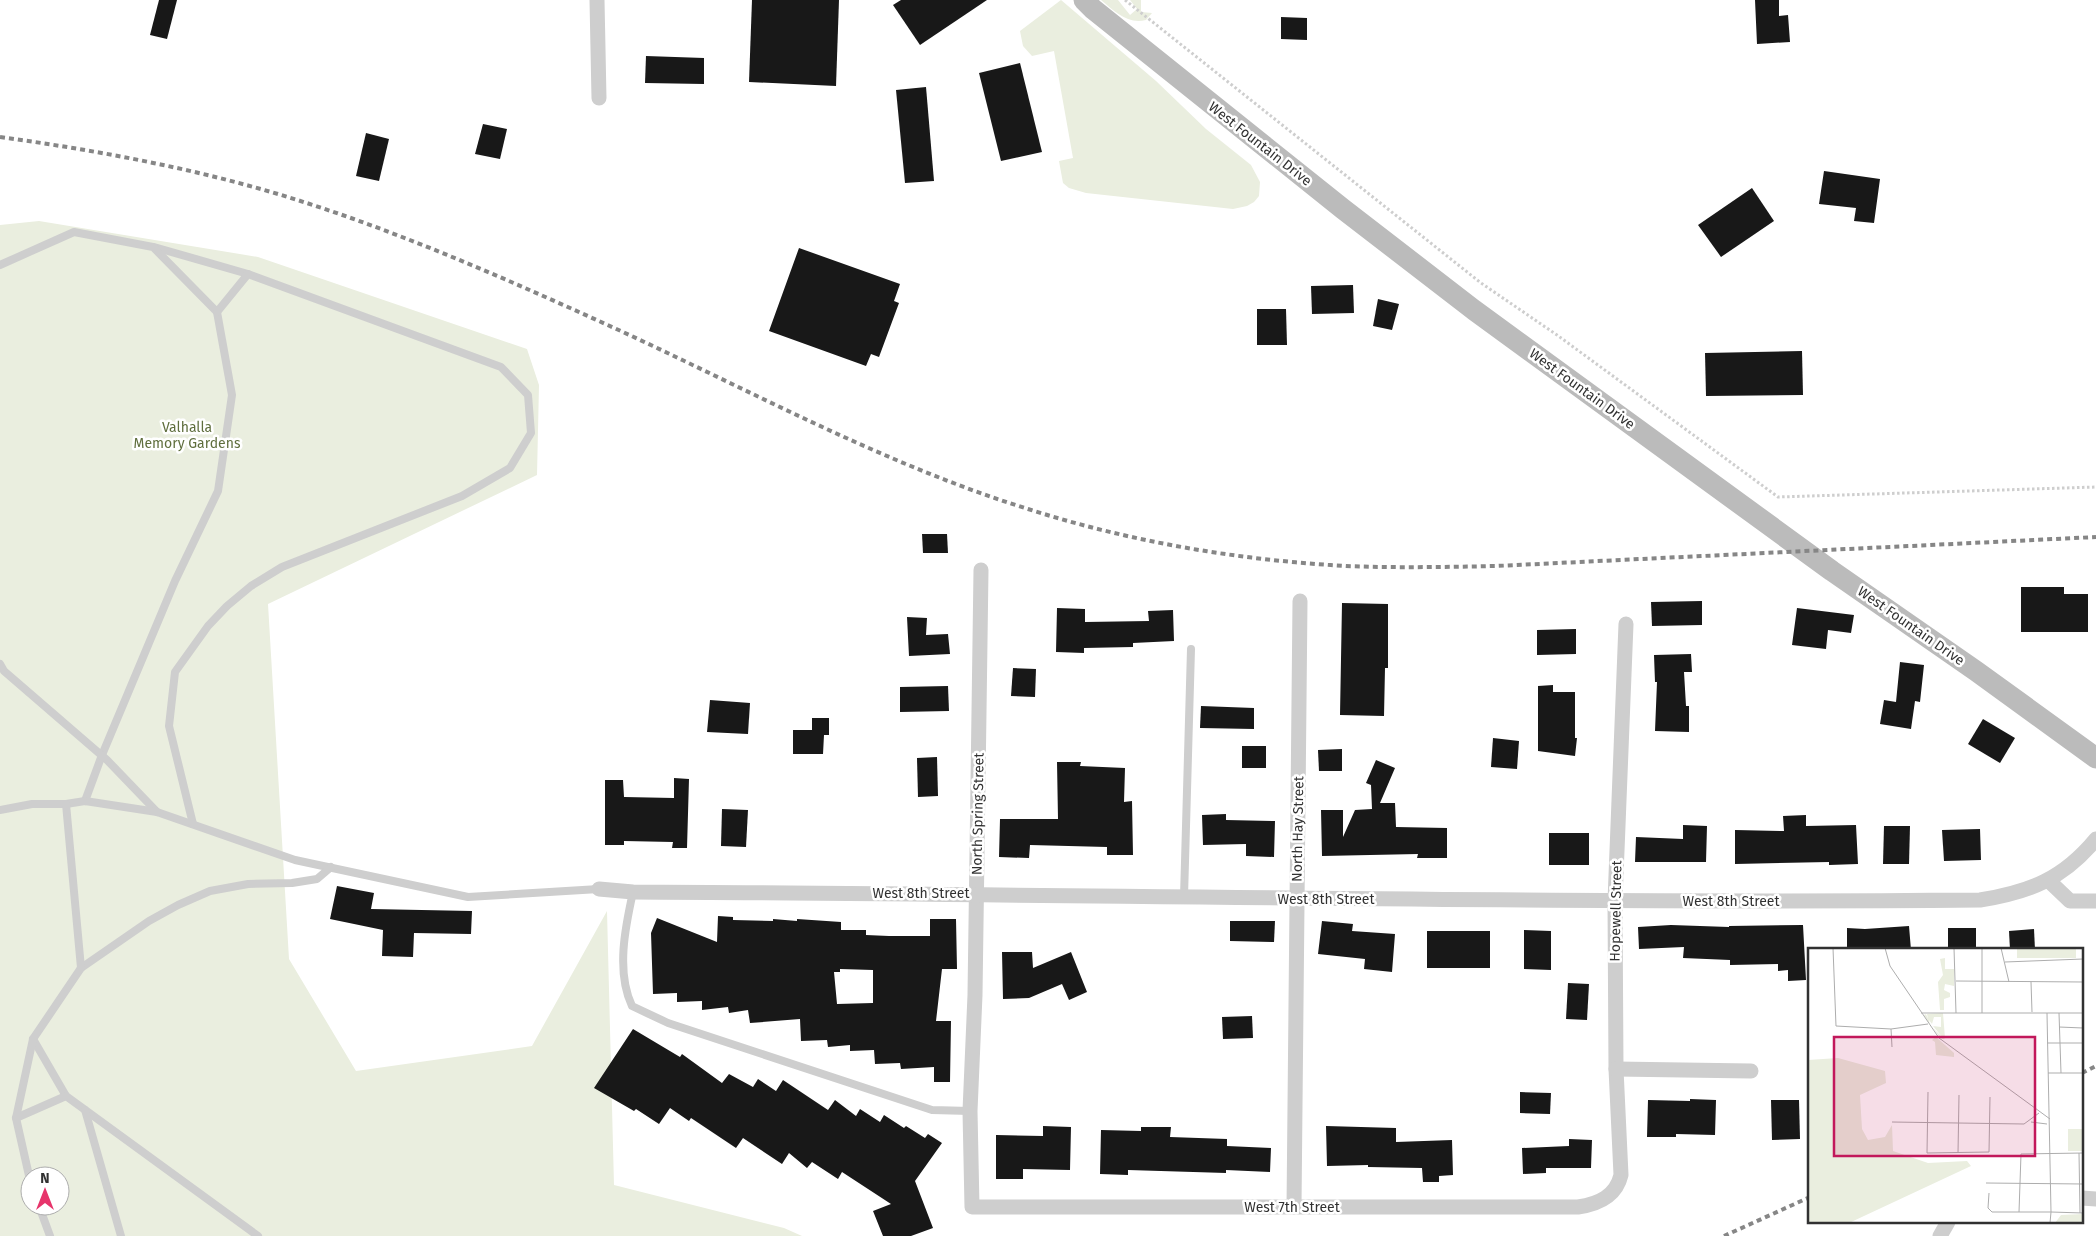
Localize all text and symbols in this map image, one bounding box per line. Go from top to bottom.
street label: West Fountain Drive [1205,98,1315,190]
street label: West Fountain Drive [1526,345,1638,433]
park label: Valhalla Memory Gardens [134,419,241,452]
street label: West Fountain Drive [1854,583,1968,669]
street label: North Spring Street [968,752,988,875]
street label: North Hay Street [1289,775,1307,882]
street label: Hopewell Street [1607,859,1625,962]
street label: West 8th Street [872,885,970,902]
street label: West 8th Street [1277,891,1375,908]
street label: West 8th Street [1682,893,1780,910]
inset map [1808,948,2084,1224]
north arrow [20,1166,70,1216]
text: N [40,1170,50,1187]
street label: West 7th Street [1244,1199,1341,1216]

